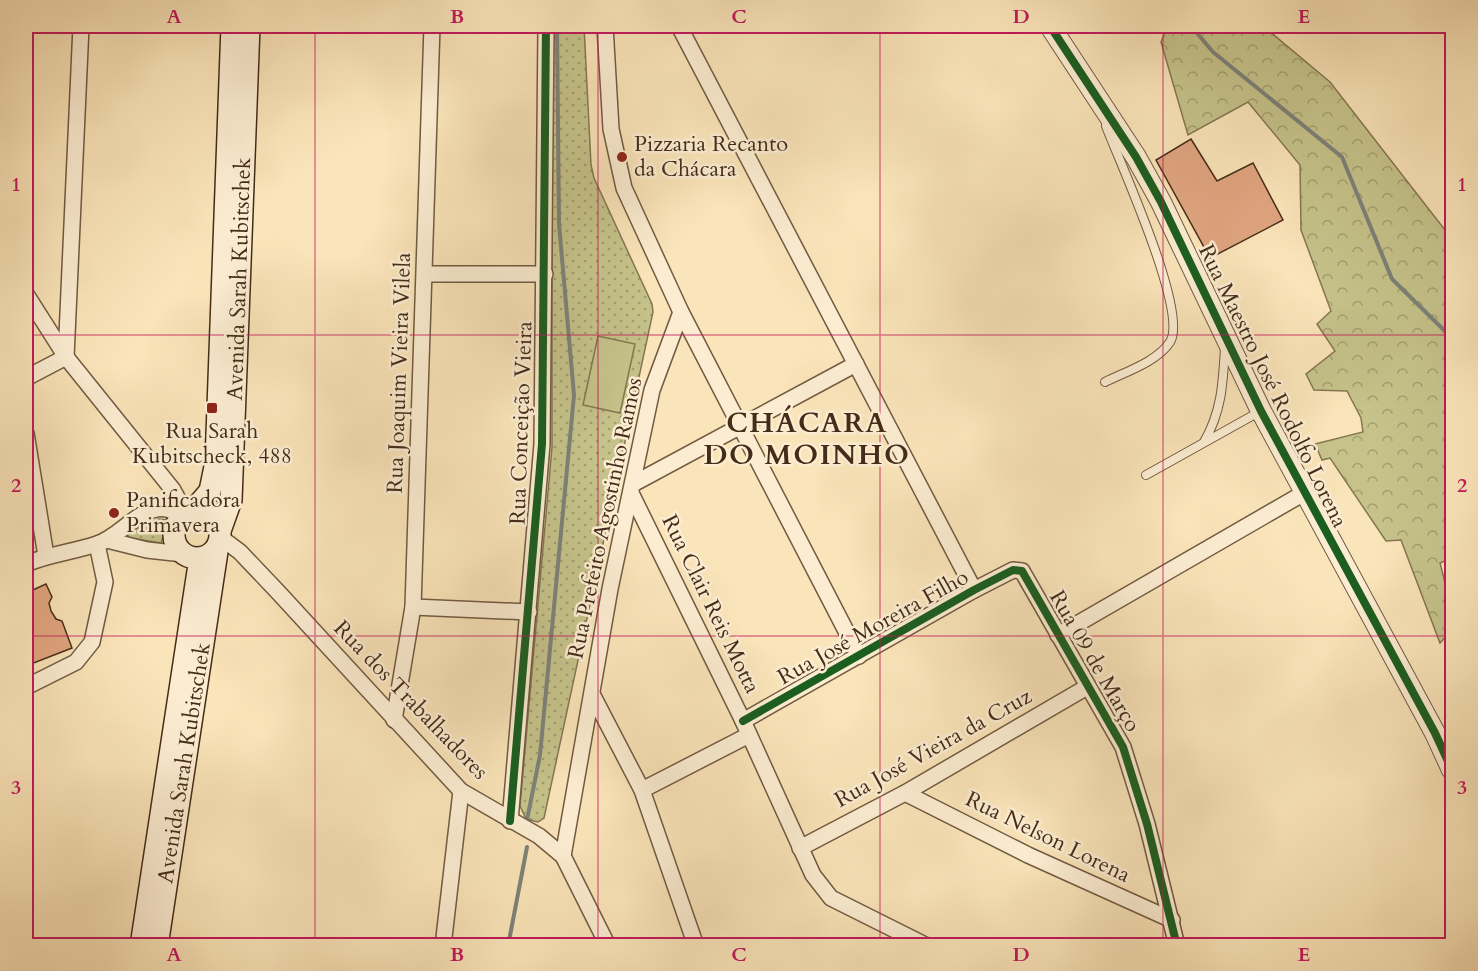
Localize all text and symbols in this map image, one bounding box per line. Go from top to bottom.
text: A [166,3,182,30]
text: B [450,3,464,30]
text: C [731,3,747,30]
text: D [1012,3,1030,30]
text: E [1298,3,1310,30]
place label: Pizzaria Recanto da Chácara [634,129,788,184]
marker: Pizzaria Recanto da Chácara [615,150,629,164]
street label: Avenida Sarah Kubitschek [220,157,258,401]
text: 1 [11,171,21,198]
text: 1 [1457,171,1467,198]
street label: Rua Maestro José Rodolfo Lorena [1191,239,1355,533]
street label: Rua Joaquim Vieira Vilela [380,251,418,494]
street label: Rua Conceição Vieira [502,320,540,525]
street label: Rua Prefeito Agostinho Ramos [561,375,649,661]
marker: Rua Sarah Kubitscheck, 488 [205,401,219,415]
district label: CHÁCARA DO MOINHO [704,404,910,474]
place label: Rua Sarah Kubitscheck, 488 [132,416,292,471]
text: 2 [11,472,21,499]
text: 2 [1457,472,1467,499]
place label: Panificadora Primavera [126,485,241,540]
marker: Panificadora Primavera [107,506,121,520]
street label: Rua Clair Reis Motta [655,510,768,699]
street label: Rua José Moreira Filho [772,562,974,692]
street label: Rua 09 de Março [1042,585,1148,737]
street label: Rua dos Trabalhadores [327,614,495,786]
street label: Avenida Sarah Kubitschek [150,640,218,885]
street label: Rua José Vieira da Cruz [829,681,1037,815]
text: 3 [11,774,21,801]
text: 3 [1457,774,1467,801]
street label: Rua Nelson Lorena [961,784,1136,890]
text: A [166,941,182,968]
text: B [450,941,464,968]
text: C [731,941,747,968]
text: D [1012,941,1030,968]
text: E [1298,941,1310,968]

